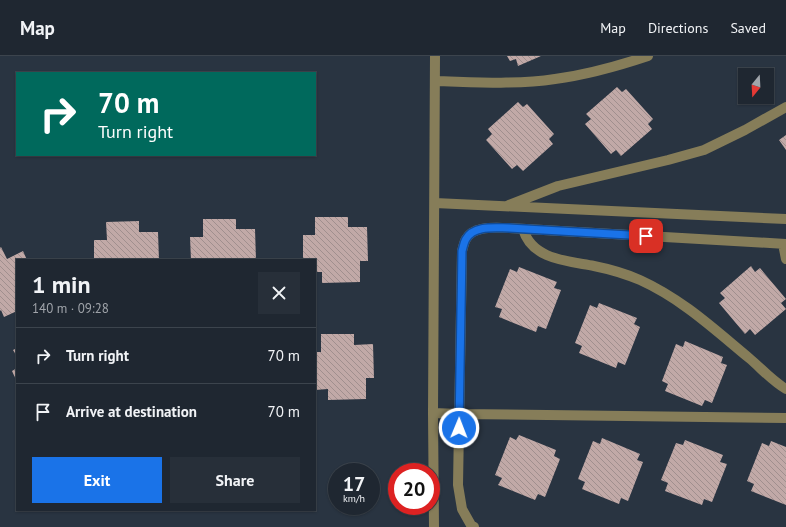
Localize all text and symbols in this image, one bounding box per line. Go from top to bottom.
text: Map [20,16,55,40]
text: Map [600,19,626,37]
text: Directions [648,19,708,37]
text: Saved [730,19,766,37]
north arrow [738,68,774,104]
map controls [738,68,774,104]
text: 70 m [98,84,159,121]
icon: right [32,88,84,140]
text: Turn right [98,120,173,143]
pin [629,219,663,253]
icon: arrive [635,225,657,247]
text: 1 min [32,269,91,300]
button: close [258,272,300,314]
text: 140 m · 09:28 [32,300,109,317]
icon: right [32,345,54,367]
text: Turn right [66,346,129,365]
text: 70 m [267,346,300,365]
icon: arrive [32,401,54,423]
text: Arrive at destination [66,402,197,421]
text: 70 m [267,402,300,421]
position arrow [438,407,480,449]
button: Exit [32,457,162,503]
button: Share [170,457,300,503]
speed limit sign: 20 [388,463,440,515]
text: 17 [343,471,365,497]
text: km/h [343,492,365,505]

